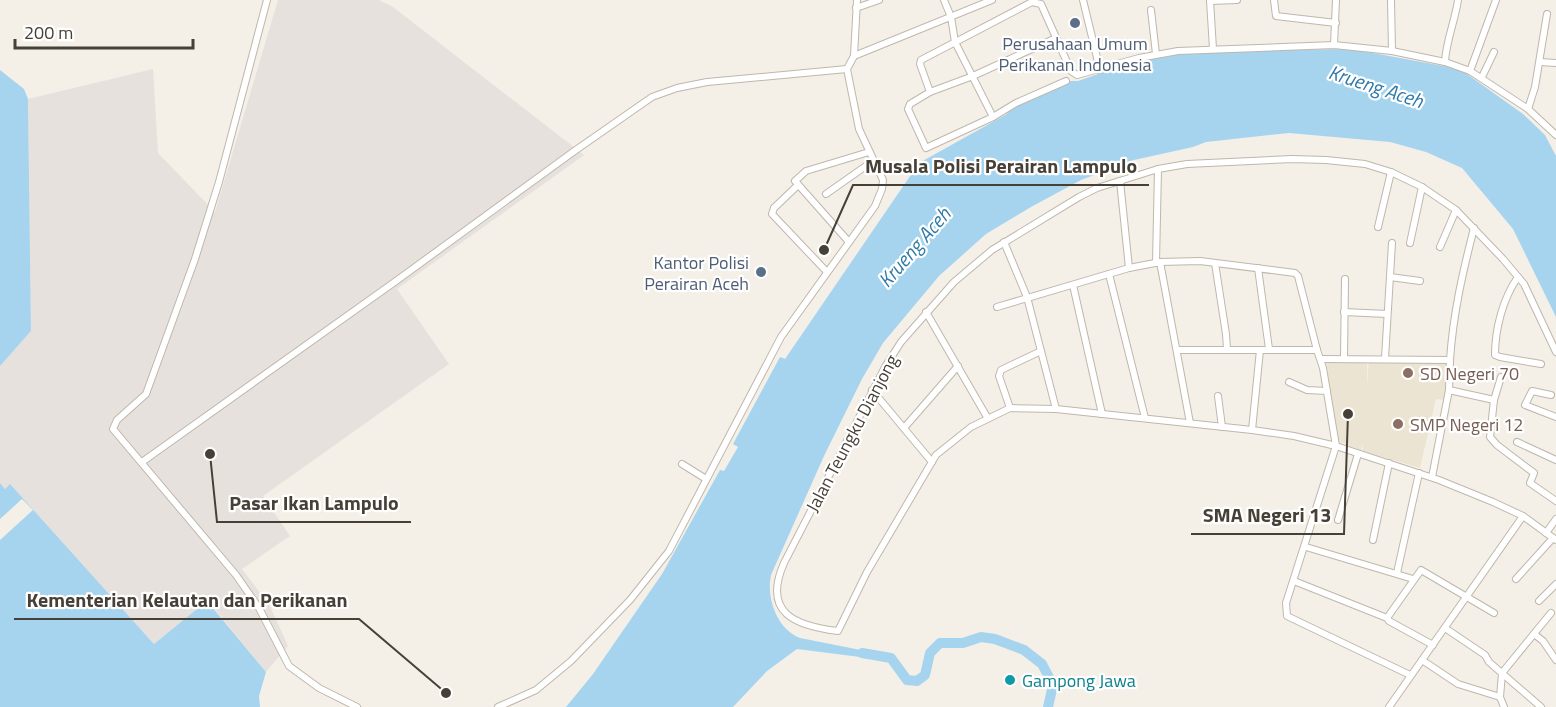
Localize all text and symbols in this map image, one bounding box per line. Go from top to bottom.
scale bar [15,12,194,50]
marker: Perusahaan Umum Perikanan Indonesia [1068,16,1082,30]
text: 200 m [24,19,73,46]
place label: Perusahaan Umum Perikanan Indonesia [999,30,1151,78]
water label: Krueng Aceh [1325,56,1428,116]
callout: Musala Polisi Perairan Lampulo [853,147,1149,185]
text: Musala Polisi Perairan Lampulo [865,150,1137,181]
water label: Krueng Aceh [870,199,958,294]
place label: Kantor Polisi Perairan Aceh [644,249,749,297]
marker: Kantor Polisi Perairan Aceh [754,265,768,279]
street label: Jalan Teungku Dianjong [799,349,905,517]
place label: SD Negeri 70 [1420,360,1519,387]
marker: SD Negeri 70 [1401,366,1415,380]
place label: SMP Negeri 12 [1410,411,1523,438]
marker: SMP Negeri 12 [1391,417,1405,431]
callout: Pasar Ikan Lampulo [217,484,411,522]
text: Pasar Ikan Lampulo [229,487,399,518]
callout: SMA Negeri 13 [1191,496,1344,534]
text: SMA Negeri 13 [1203,499,1331,530]
callout: Kementerian Kelautan dan Perikanan [14,581,359,619]
text: Kementerian Kelautan dan Perikanan [27,584,347,615]
place label: Gampong Jawa [1022,667,1136,694]
marker: Gampong Jawa [1003,673,1017,687]

